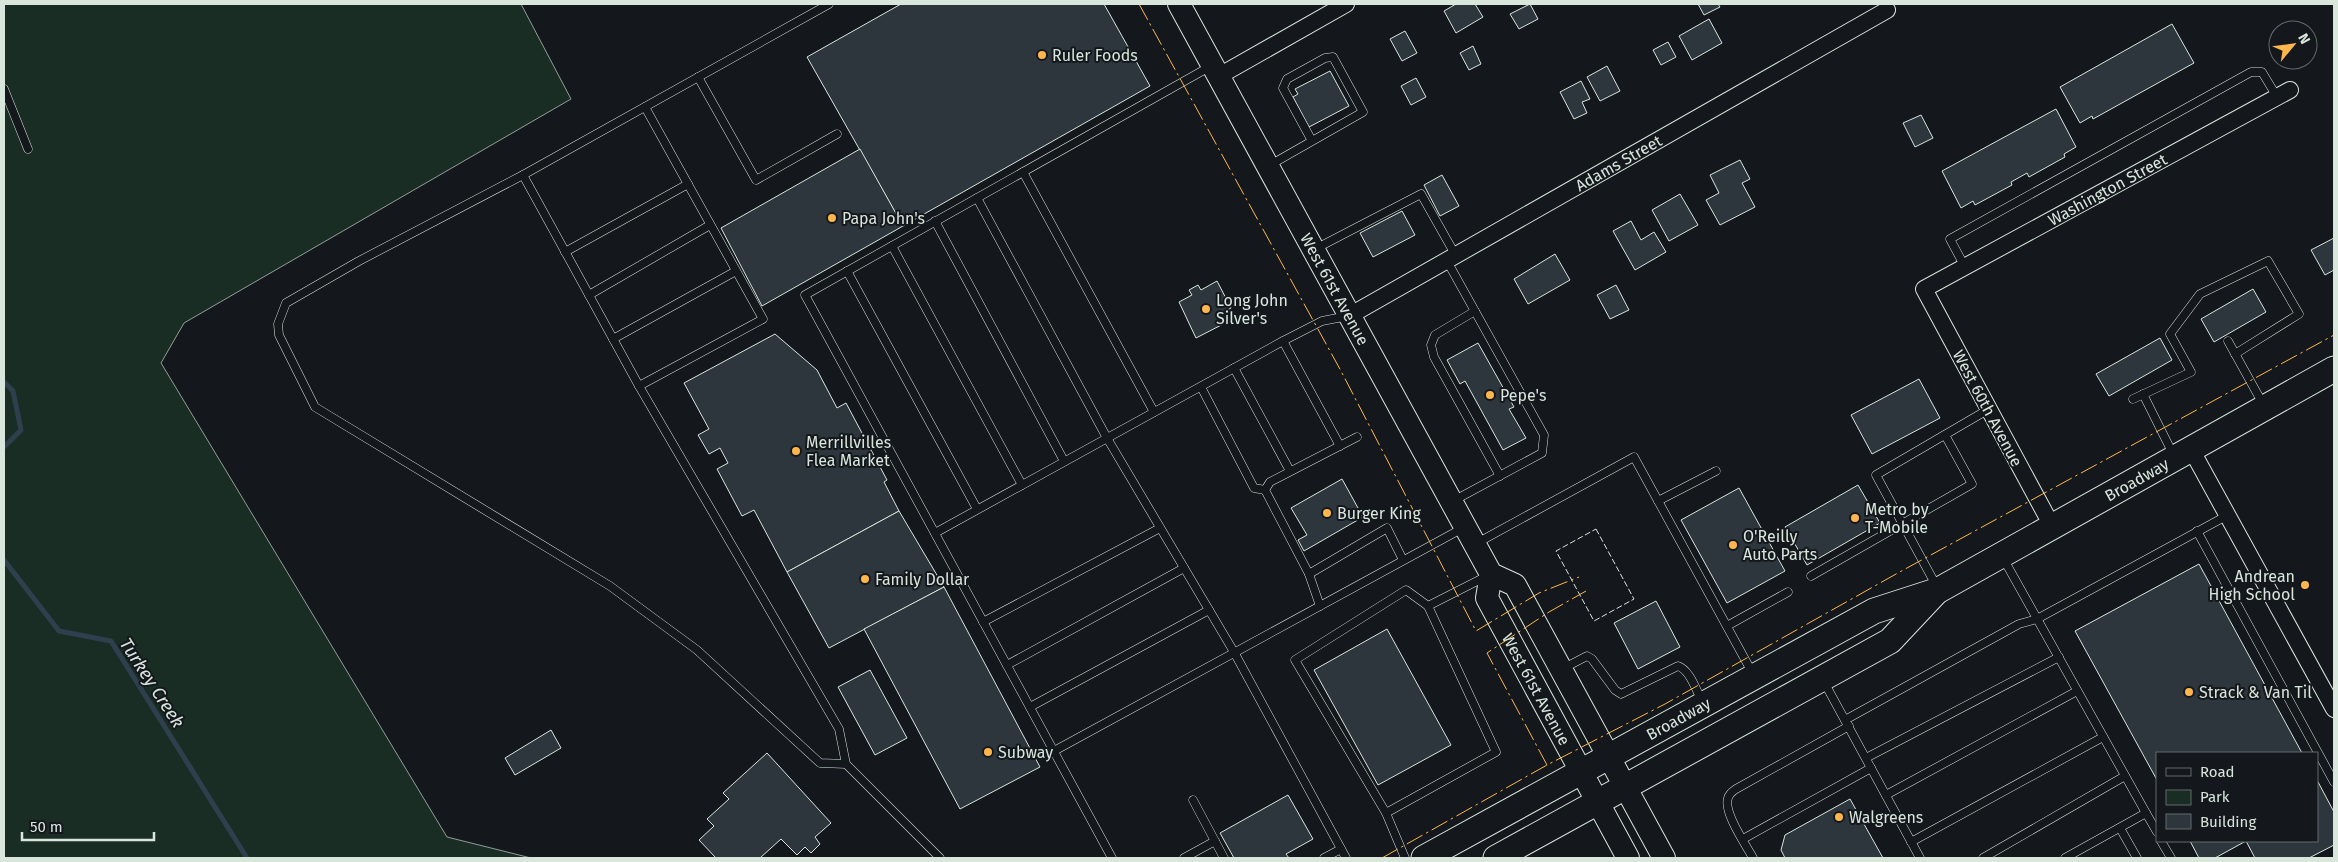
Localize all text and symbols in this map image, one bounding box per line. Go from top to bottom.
north arrow [2268,20,2318,70]
text: N [2294,31,2314,47]
place label: Ruler Foods [1052,46,1138,65]
marker: Ruler Foods [1036,49,1048,61]
street label: Adams Street [1572,131,1665,195]
street label: Washington Street [2045,150,2170,230]
place label: Papa John's [842,209,925,228]
marker: Papa John's [826,212,838,224]
street label: West 61st Avenue [1296,230,1373,349]
place label: Long John Silver's [1216,291,1288,328]
marker: Long John Silver's [1200,303,1212,315]
street label: West 60th Avenue [1949,347,2026,470]
place label: Pepe's [1500,386,1546,405]
marker: Pepe's [1484,389,1496,401]
place label: Merrillvilles Flea Market [806,433,891,470]
marker: Merrillvilles Flea Market [790,445,802,457]
street label: Broadway [2101,454,2172,505]
place label: Metro by T-Mobile [1865,500,1929,537]
place label: Burger King [1337,504,1421,523]
marker: Burger King [1321,507,1333,519]
marker: Metro by T-Mobile [1849,512,1861,524]
place label: O'Reilly Auto Parts [1743,527,1817,564]
marker: O'Reilly Auto Parts [1727,539,1739,551]
place label: Andrean High School [2209,567,2295,604]
place label: Family Dollar [875,570,970,589]
marker: Family Dollar [859,573,871,585]
marker: Andrean High School [2299,579,2311,591]
street label: West 61st Avenue [1498,630,1574,749]
water label: Turkey Creek [115,634,189,732]
place label: Strack & Van Til [2199,683,2312,702]
marker: Strack & Van Til [2183,686,2195,698]
street label: Broadway [1643,694,1714,744]
place label: Subway [998,743,1053,762]
marker: Subway [982,746,994,758]
legend [2156,752,2318,842]
text: Road [2200,763,2235,781]
text: Park [2200,788,2230,806]
place label: Walgreens [1849,808,1923,827]
scale bar [22,810,155,842]
marker: Walgreens [1833,811,1845,823]
text: Building [2200,813,2256,831]
text: 50 m [30,818,63,836]

